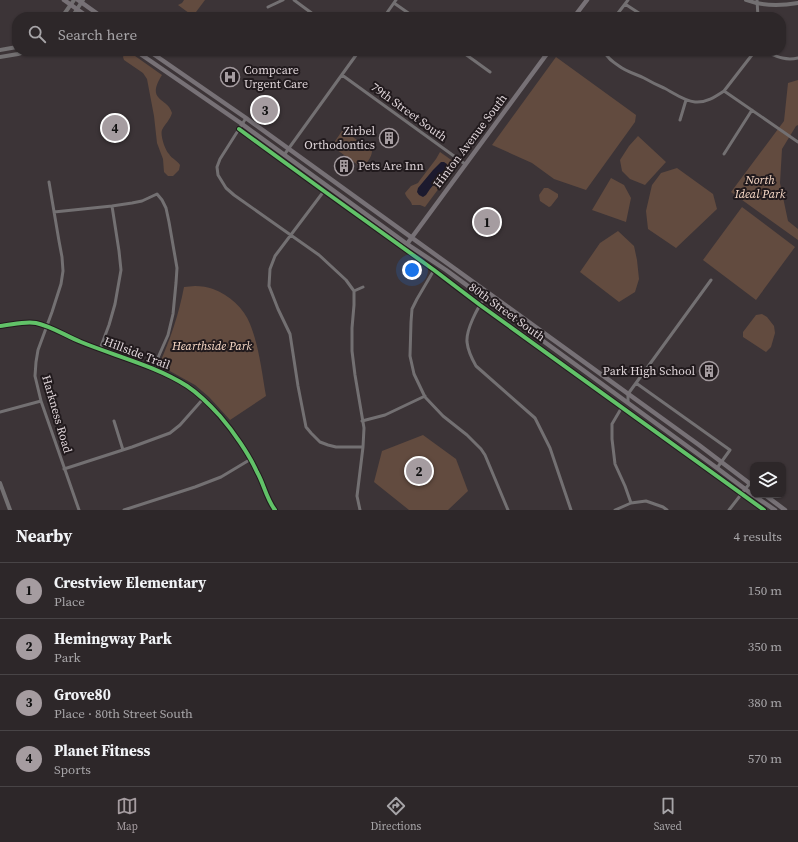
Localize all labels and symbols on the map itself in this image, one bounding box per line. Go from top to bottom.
place label: Compcare Urgent Care [244,62,308,92]
hospital icon: Compcare Urgent Care [219,66,241,88]
street label: 79th Street South [368,79,450,145]
street label: Hinton Avenue South [429,91,511,191]
pin: 3 [252,95,278,125]
pin: 4 [102,113,128,143]
place label: Zirbel Orthodontics [304,123,375,153]
building icon: Zirbel Orthodontics [378,127,400,149]
building icon: Pets Are Inn [333,155,355,177]
place label: Pets Are Inn [358,158,424,174]
park label: North Ideal Park [734,172,786,202]
pin: 1 [474,207,500,237]
your location [402,260,422,280]
street label: 80th Street South [466,279,548,345]
street label: Hillside Trail [102,333,173,373]
park label: Hearthside Park [171,338,252,354]
building icon: Park High School [698,360,720,382]
place label: Park High School [603,363,695,379]
street label: Harkness Road [38,373,76,455]
pin: 2 [406,456,432,486]

